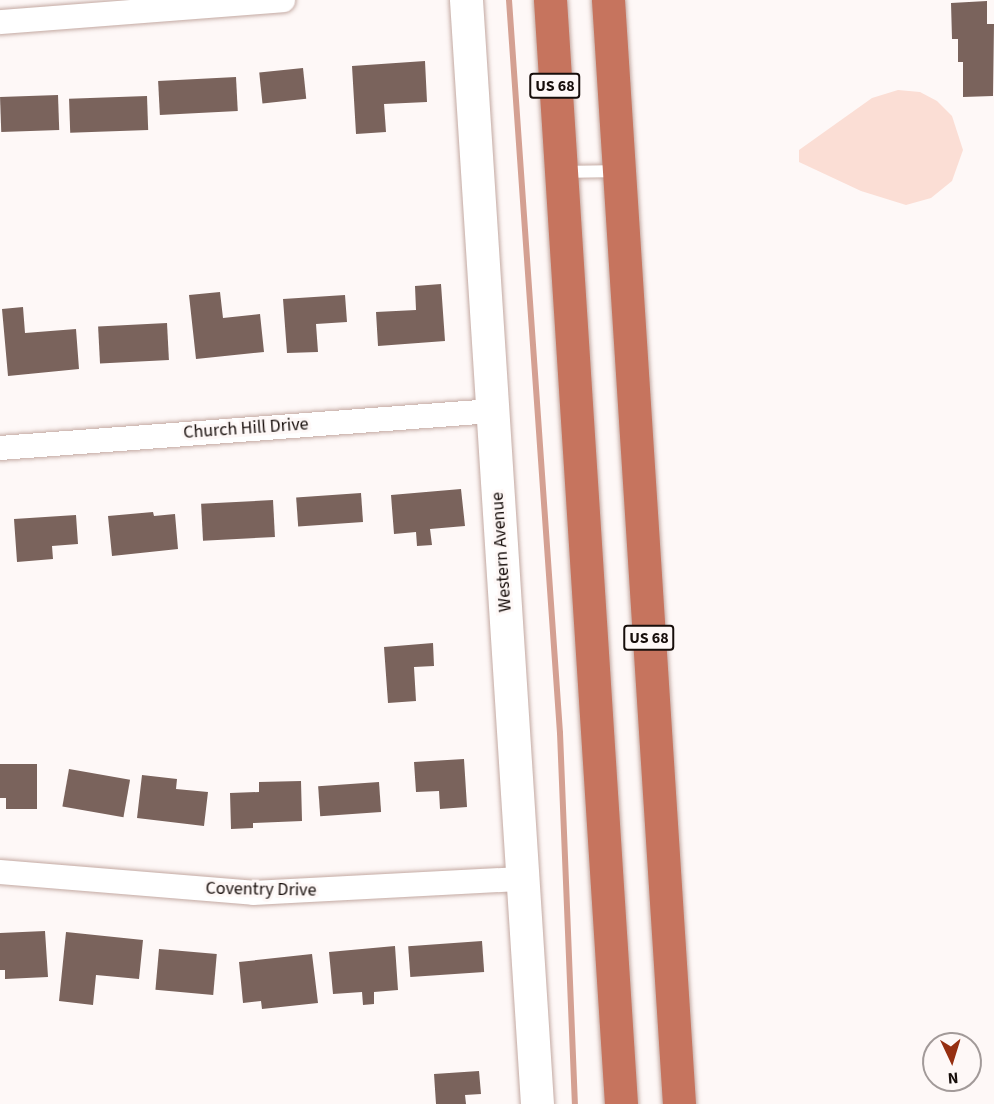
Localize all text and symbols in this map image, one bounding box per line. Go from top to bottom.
road number: US 68 [528,73,582,99]
street label: Church Hill Drive [183,414,309,444]
street label: Western Avenue [487,491,517,613]
road number: US 68 [622,625,676,651]
street label: Coventry Drive [205,878,317,902]
north arrow [922,1032,982,1092]
text: N [947,1067,959,1089]

